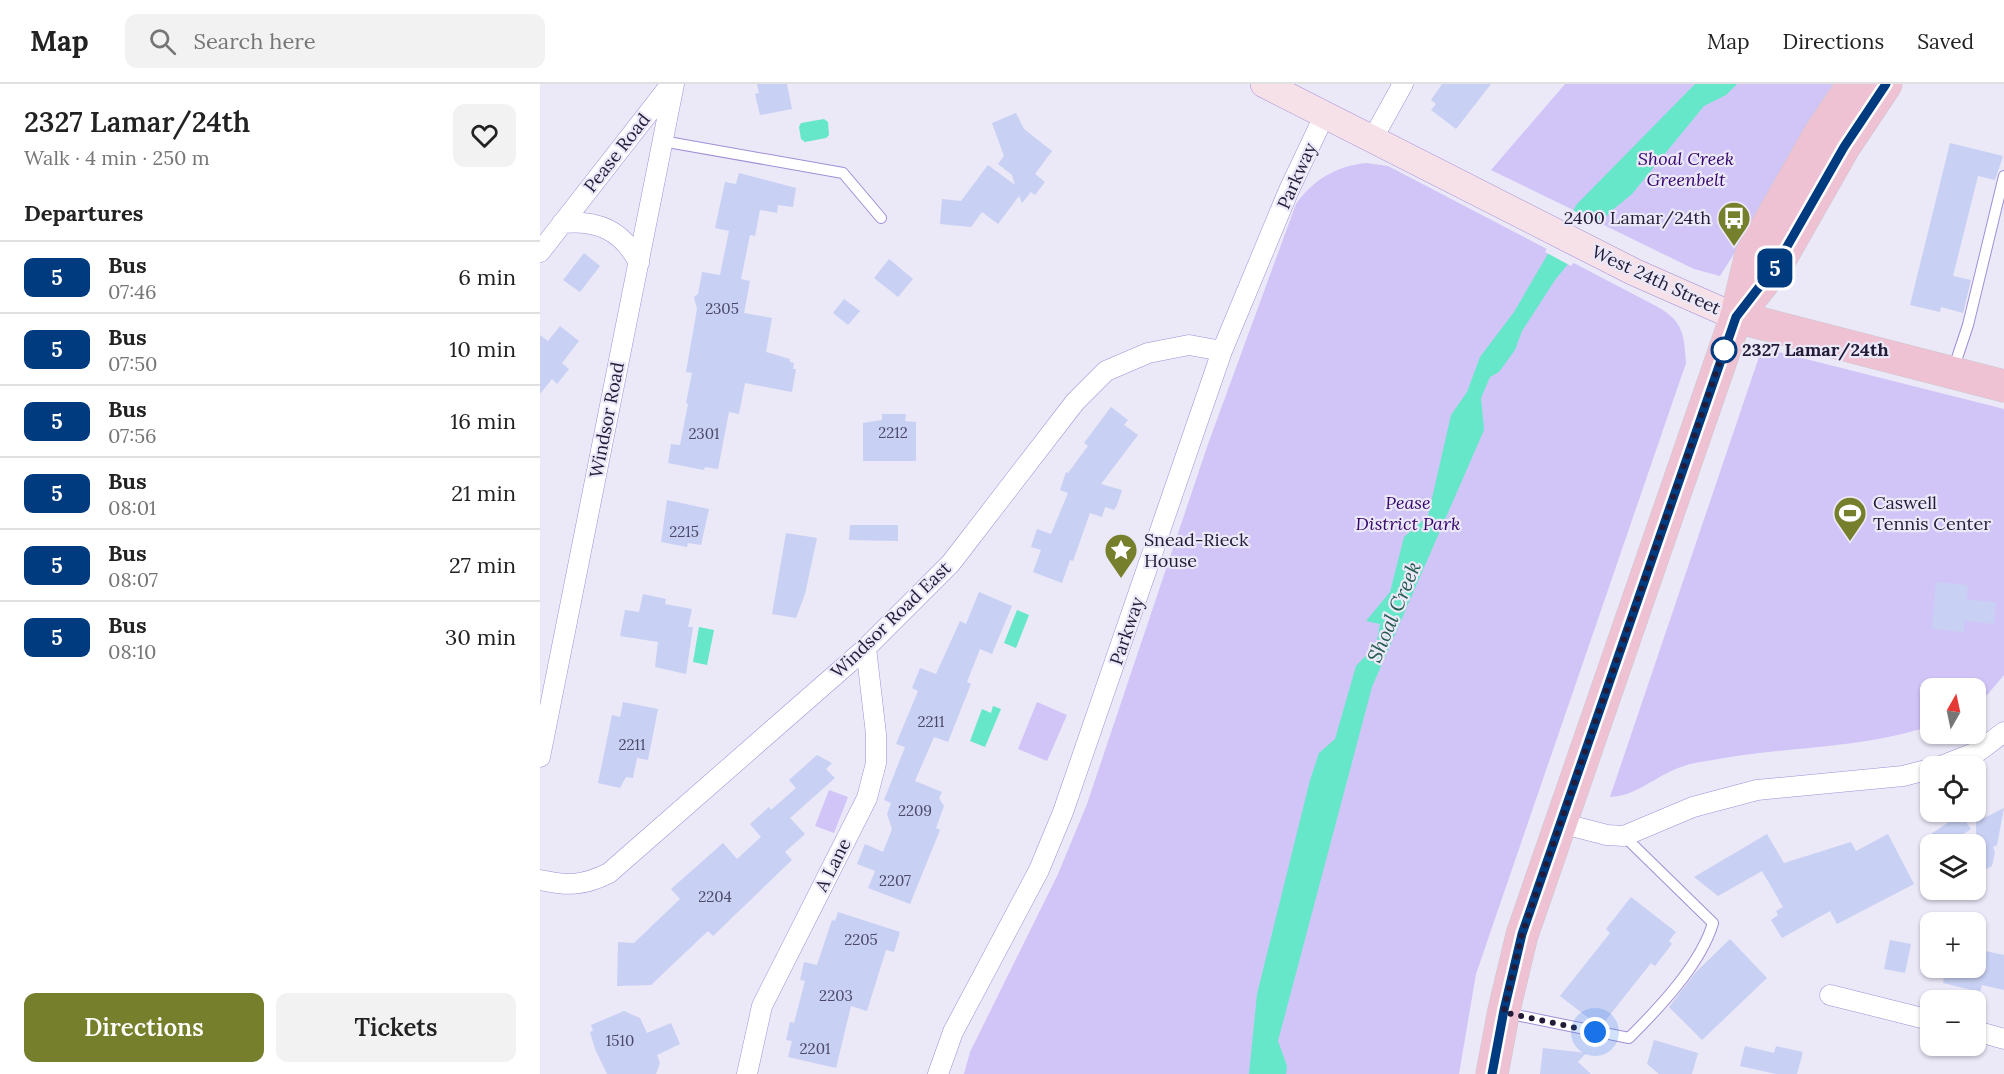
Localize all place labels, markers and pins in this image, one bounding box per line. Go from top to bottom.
bus stop icon: 2400 Lamar/24th [1716,200,1752,247]
place label: 2400 Lamar/24th [1564,206,1711,229]
marker: 2327 Lamar/24th [1711,337,1737,363]
place label: 2327 Lamar/24th [1742,338,1889,361]
place label: Caswell Tennis Center [1873,491,1991,535]
sports icon: Caswell Tennis Center [1832,495,1868,542]
place label: Snead-Rieck House [1144,528,1249,572]
place icon: Snead-Rieck House [1103,532,1139,579]

